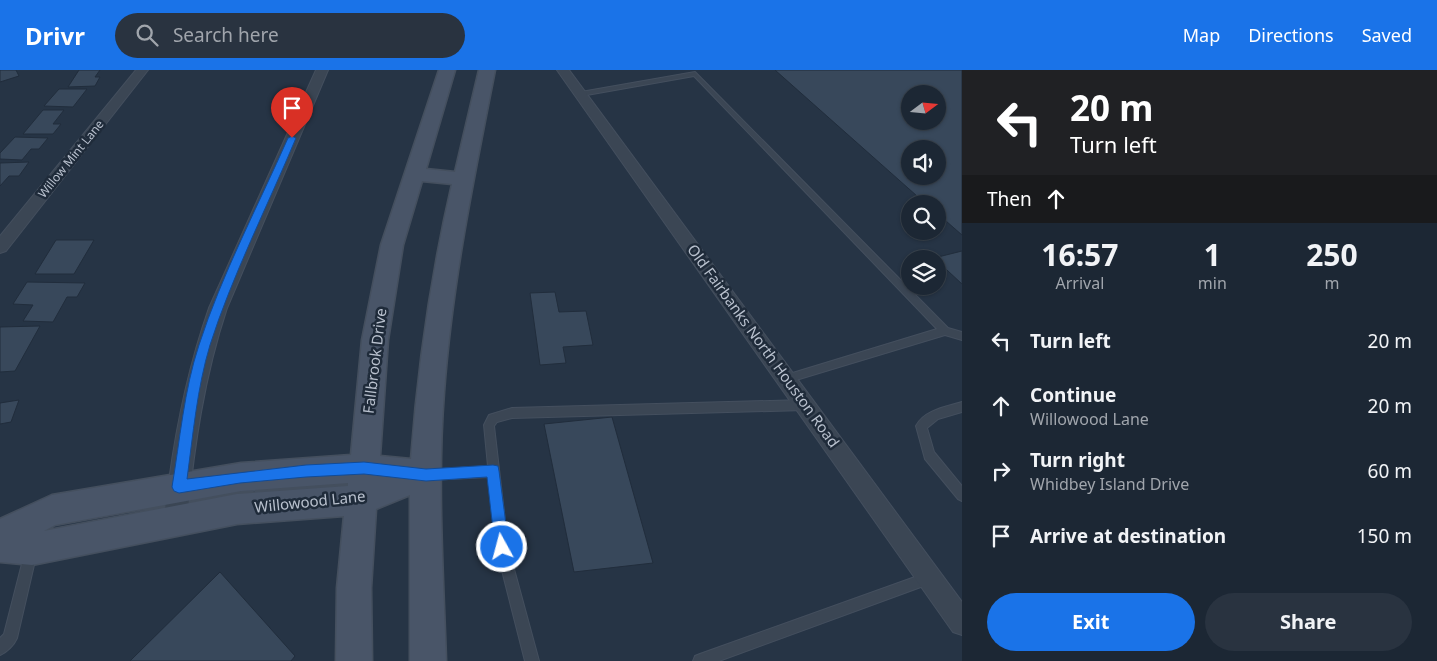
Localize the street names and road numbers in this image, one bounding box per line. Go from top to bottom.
street label: Willow Mint Lane [34,116,108,201]
street label: Old Fairbanks North Houston Road [683,240,844,451]
street label: Fallbrook Drive [358,307,390,415]
street label: Willowood Lane [253,485,366,517]

